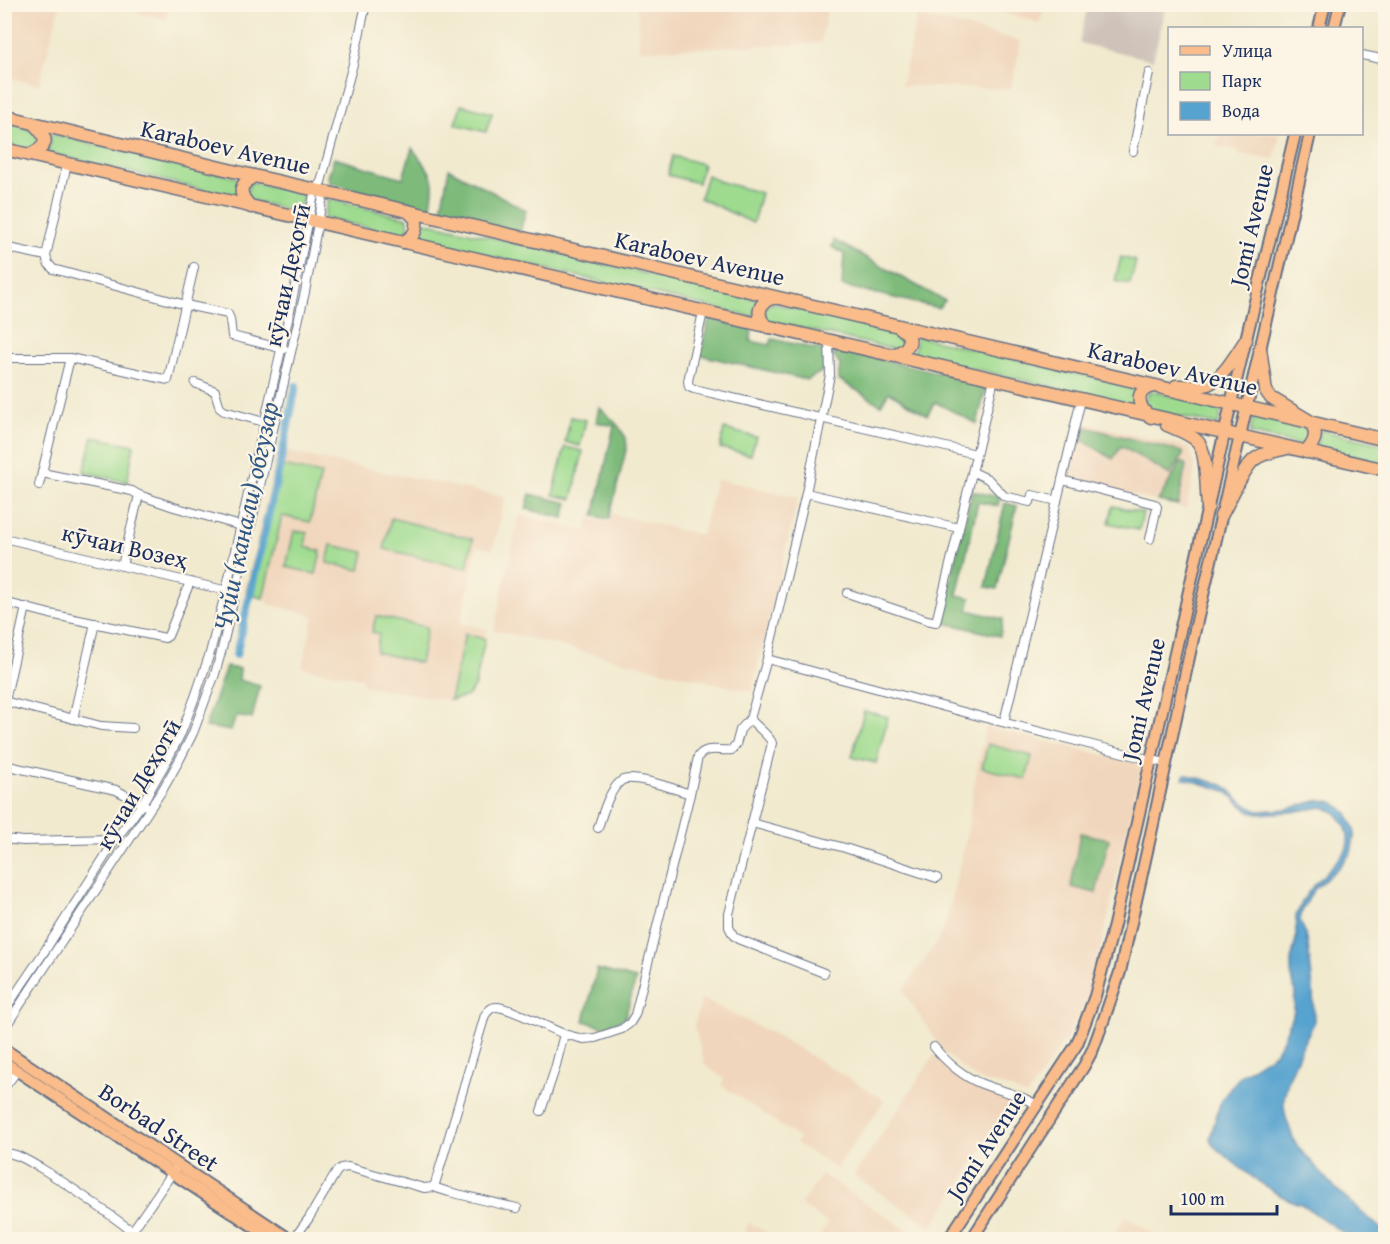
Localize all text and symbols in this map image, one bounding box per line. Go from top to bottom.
legend [1168,27,1363,135]
text: Улица [1222,37,1273,64]
text: Парк [1222,67,1262,94]
text: Вода [1222,97,1260,124]
street label: Karaboev Avenue [138,110,314,184]
street label: Jomi Avenue [1219,160,1282,293]
street label: кӯчаи Деҳотӣ [255,200,319,350]
street label: Karaboev Avenue [612,221,788,295]
street label: Karaboev Avenue [1085,331,1261,405]
water label: Чуйи (канали) обгузар [202,398,288,634]
street label: кӯчаи Возеҳ [58,514,192,578]
street label: Jomi Avenue [1111,634,1174,767]
street label: кӯчаи Деҳотӣ [86,712,190,856]
street label: Borbad Street [92,1074,227,1180]
street label: Jomi Avenue [936,1083,1035,1210]
scale bar [1171,1178,1278,1216]
text: 100 m [1180,1185,1225,1212]

